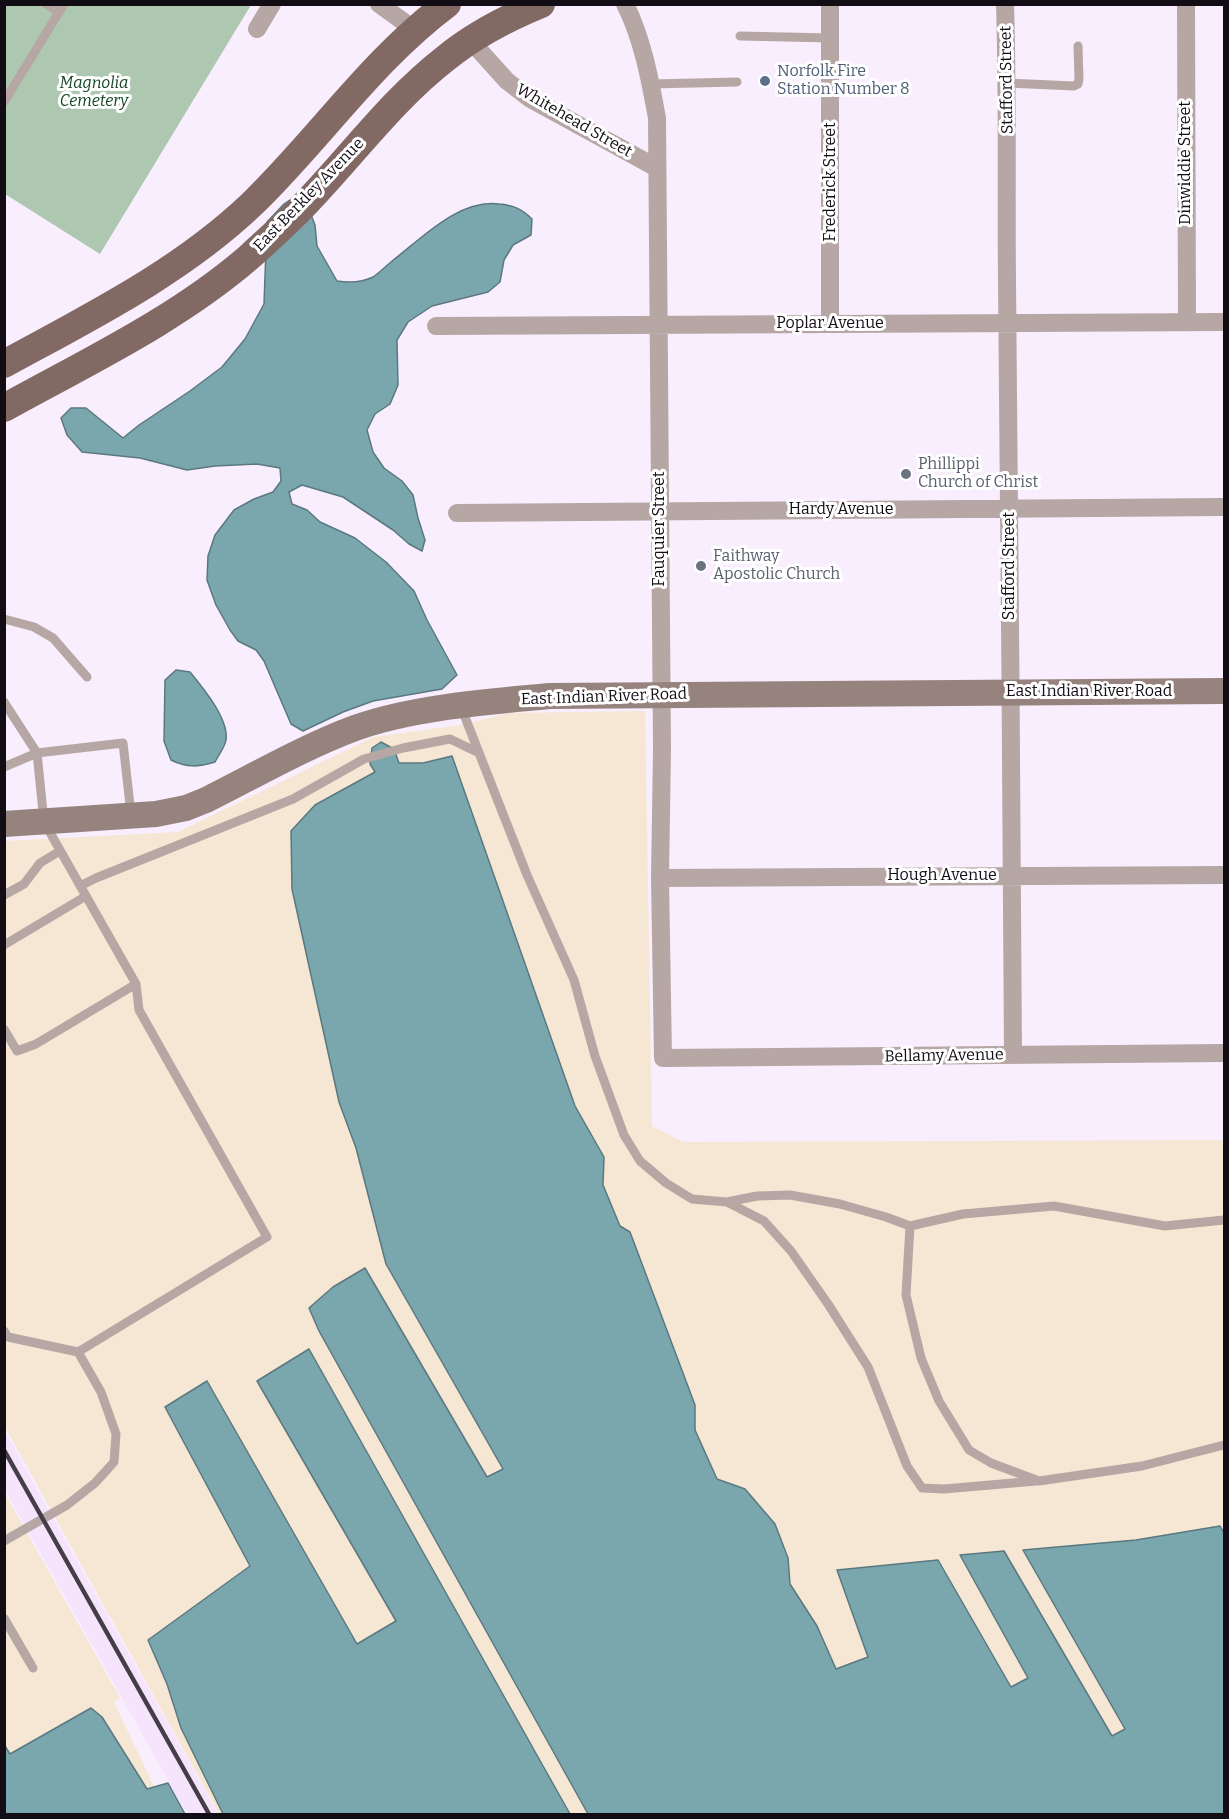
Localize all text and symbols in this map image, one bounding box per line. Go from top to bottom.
street label: Stafford Street [996,26,1018,134]
place label: Norfolk Fire Station Number 8 [777,62,910,100]
park label: Magnolia Cemetery [60,74,128,112]
marker: Norfolk Fire Station Number 8 [758,74,772,88]
street label: Whitehead Street [513,80,635,162]
street label: Dinwiddie Street [1176,101,1196,225]
street label: Frederick Street [821,122,841,242]
street label: East Berkley Avenue [250,134,368,256]
street label: Poplar Avenue [776,314,884,334]
place label: Phillippi Church of Christ [918,455,1038,493]
marker: Phillippi Church of Christ [899,467,913,481]
street label: Fauquier Street [650,471,670,587]
street label: Hardy Avenue [788,500,894,520]
street label: Stafford Street [1000,512,1020,620]
place label: Faithway Apostolic Church [713,547,840,585]
marker: Faithway Apostolic Church [694,559,708,573]
street label: East Indian River Road [1006,682,1172,702]
street label: East Indian River Road [520,685,688,709]
street label: Hough Avenue [887,866,997,886]
street label: Bellamy Avenue [884,1045,1004,1067]

